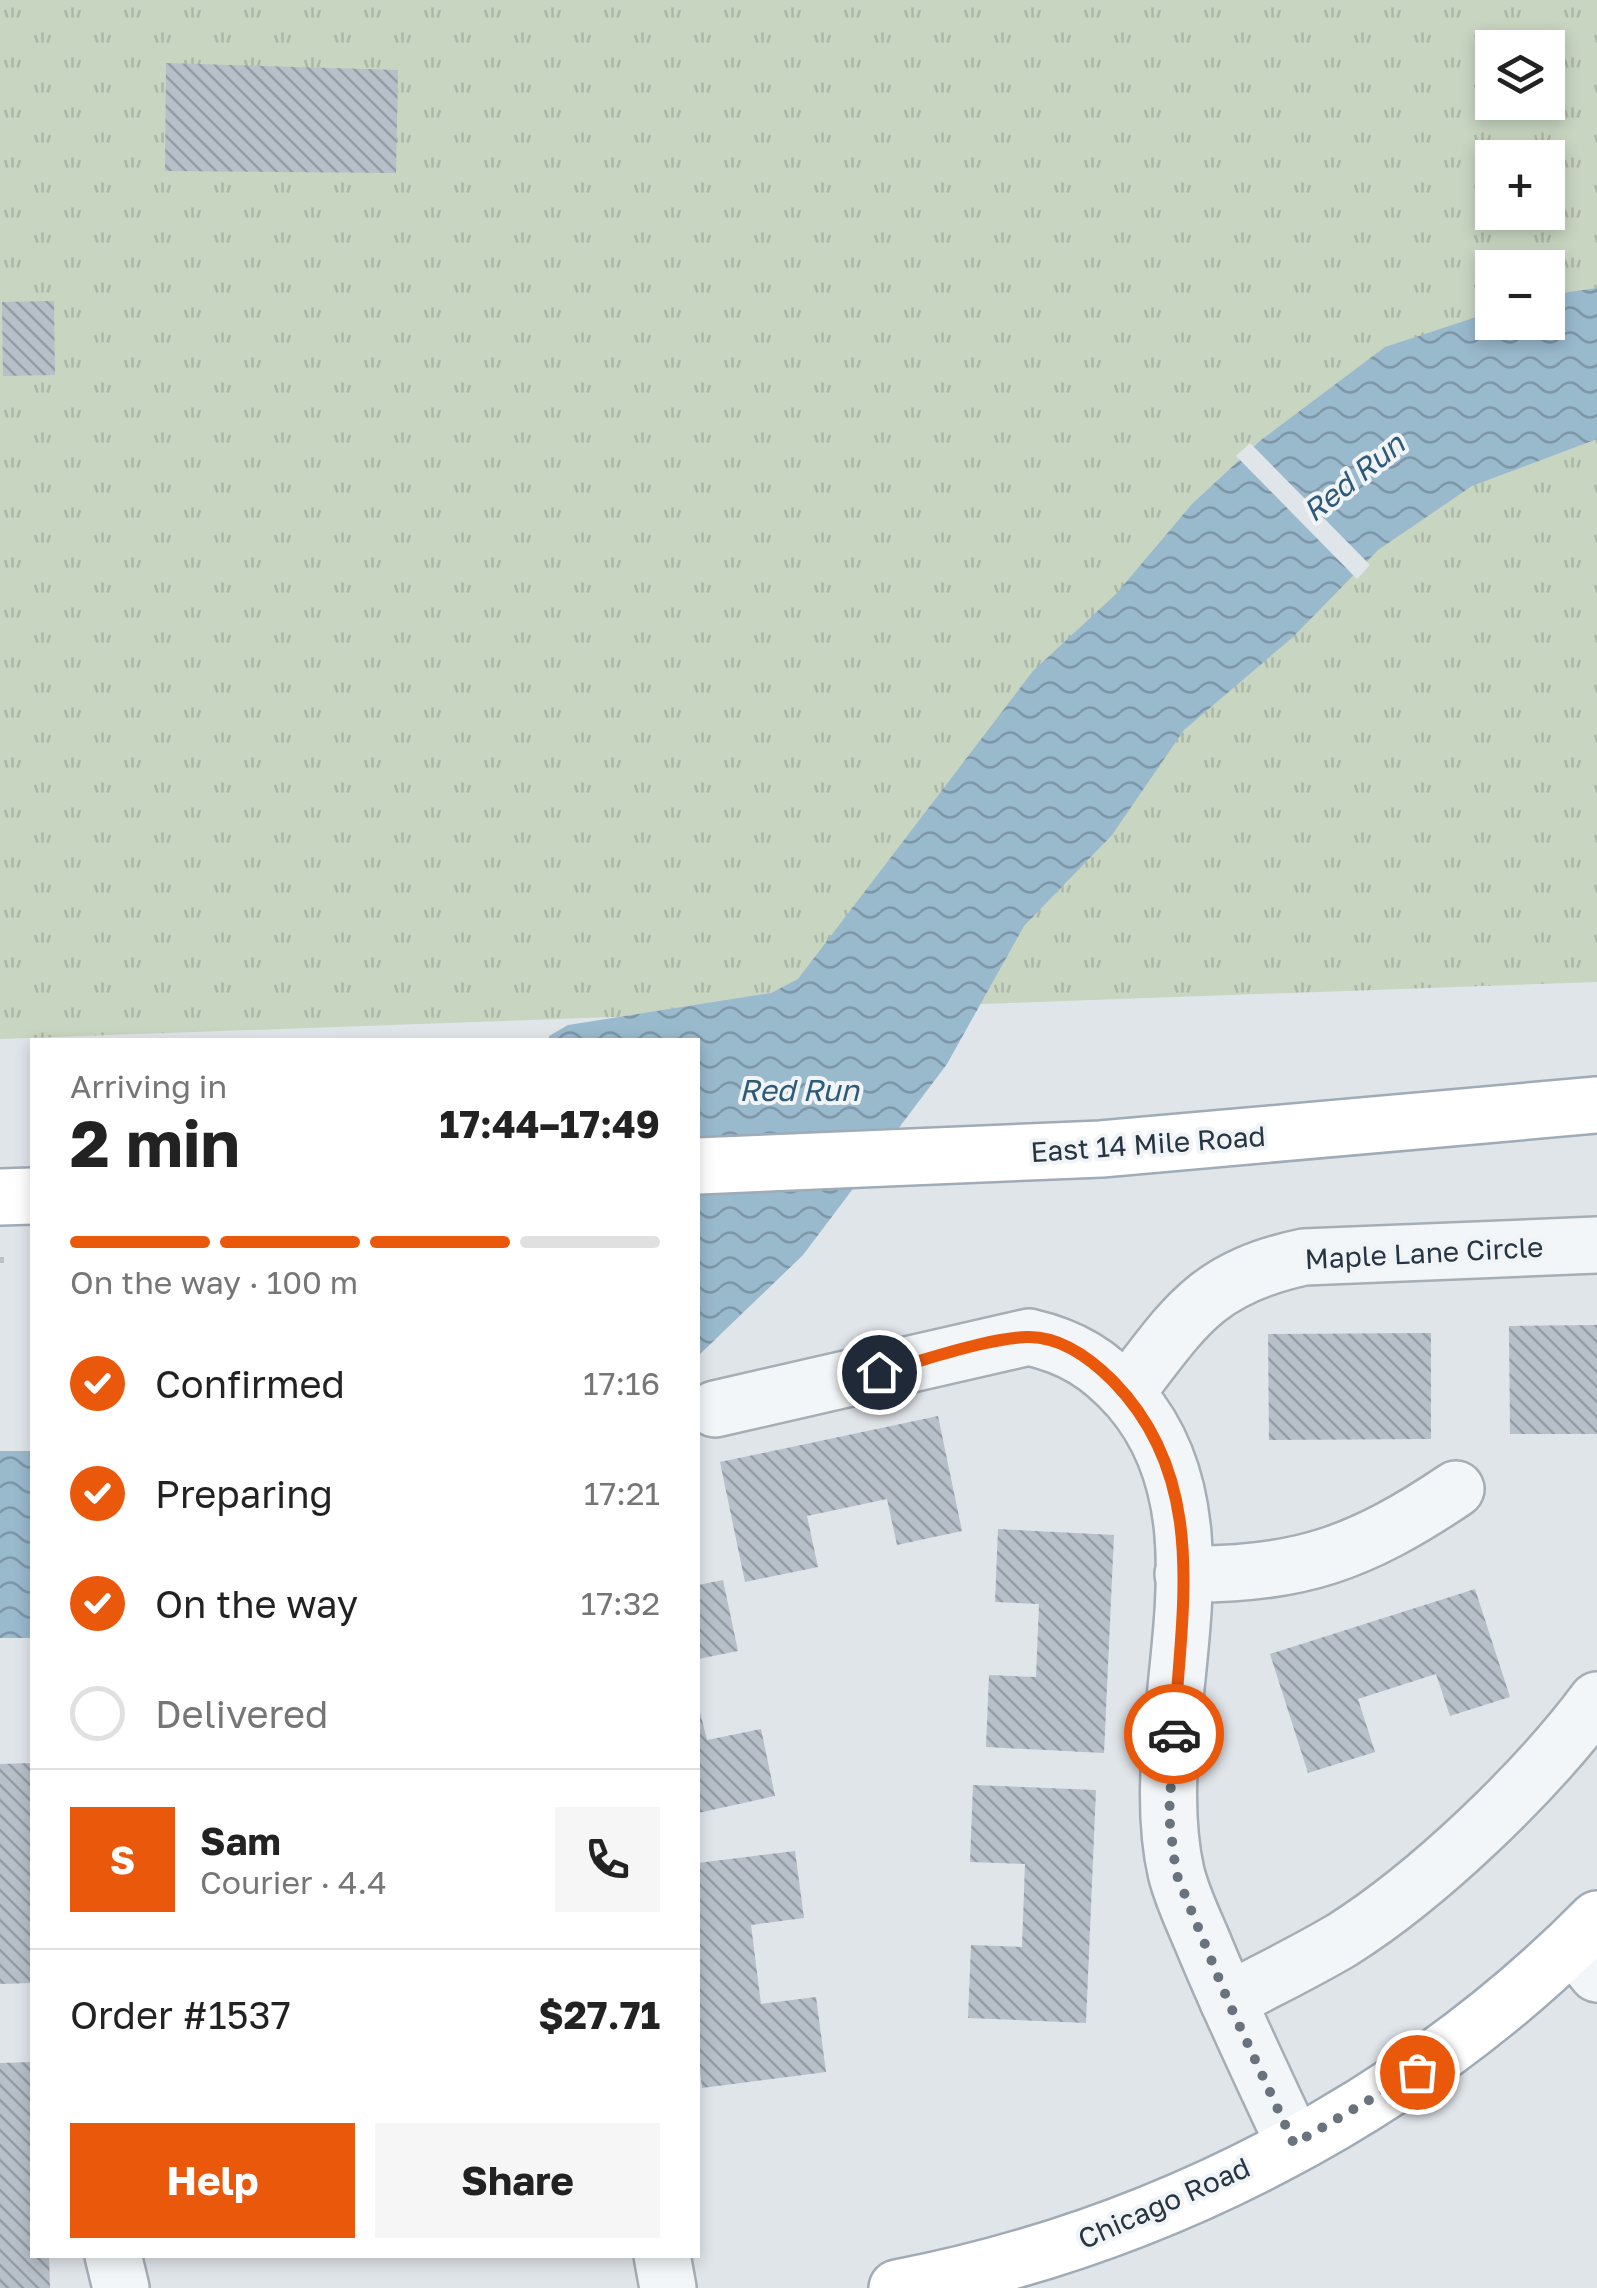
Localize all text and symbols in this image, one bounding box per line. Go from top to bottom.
map controls [1475,30,1565,340]
button: layers [1475,30,1565,120]
button: + [1475,140,1565,230]
button: − [1475,250,1565,340]
water label: Red Run [1295,425,1412,529]
text: Arriving in [70,1067,227,1105]
water label: Red Run [739,1072,860,1108]
text: 17:44–17:49 [440,1101,660,1146]
text: 2 min [70,1103,240,1181]
street label: East 14 Mile Road [1029,1119,1267,1168]
street label: Maple Lane Circle [1304,1230,1544,1275]
text: On the way · 100 m [70,1263,358,1301]
pin [837,1330,922,1415]
icon: home [852,1345,907,1400]
icon: check [70,1356,125,1411]
text: Confirmed [155,1361,345,1406]
text: 17:16 [583,1364,660,1402]
icon: check [70,1466,125,1521]
text: Preparing [155,1471,333,1516]
text: 17:21 [584,1474,660,1512]
icon: check [70,1576,125,1631]
text: On the way [155,1581,358,1626]
text: 17:32 [581,1584,660,1622]
courier [1124,1684,1224,1784]
text: Delivered [155,1691,328,1736]
icon: car [1147,1707,1202,1762]
button: phone [555,1807,660,1912]
text: Sam [200,1818,281,1863]
text: S [110,1837,135,1882]
text: Courier · 4.4 [200,1863,387,1901]
text: Order #1537 [70,1992,291,2037]
text: $27.71 [538,1992,660,2037]
pin [1375,2030,1460,2115]
icon: bag [1390,2045,1445,2100]
button: Help [70,2123,355,2238]
button: Share [375,2123,660,2238]
street label: Chicago Road [1073,2150,1255,2255]

